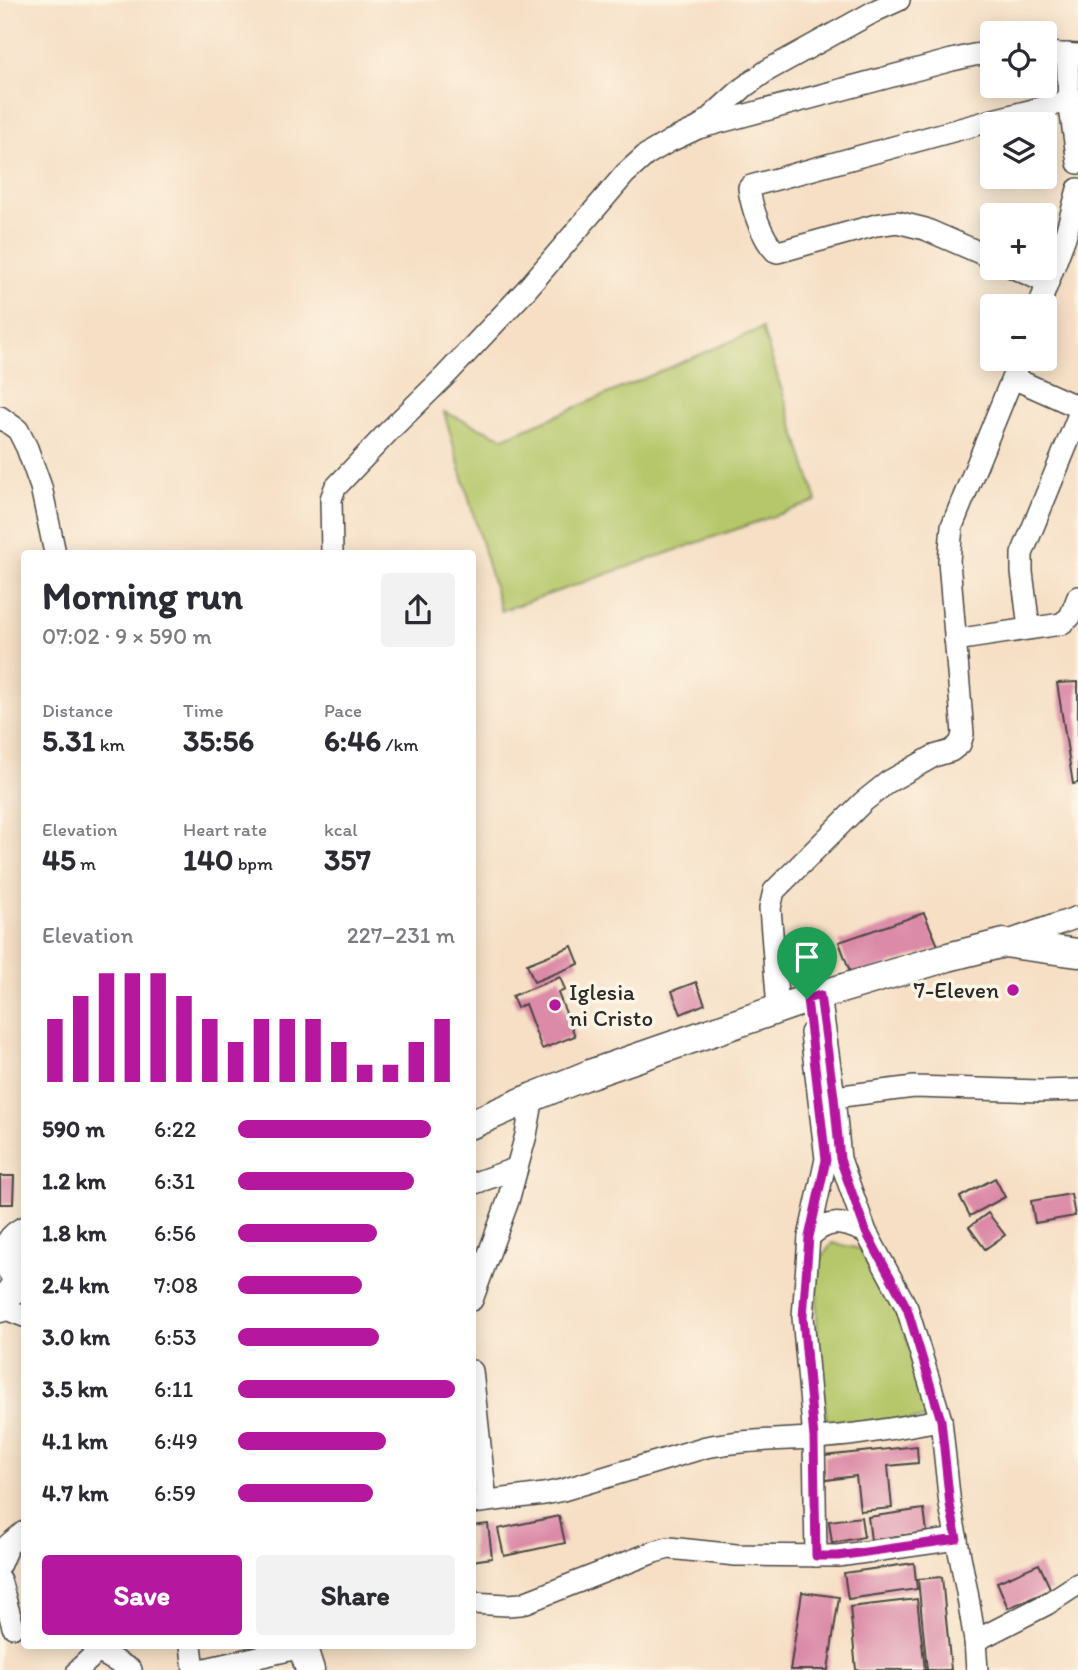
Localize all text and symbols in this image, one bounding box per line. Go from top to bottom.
map controls [980,21,1057,371]
button: locate [980,21,1057,98]
button: layers [980,112,1057,189]
button: + [980,203,1057,280]
button: − [980,294,1057,371]
text: Morning run [42,573,243,619]
button: share [381,573,455,647]
text: 07:02 · 9 × 590 m [42,622,212,650]
text: Distance [42,699,113,722]
text: Time [183,699,224,722]
text: Pace [324,699,362,722]
text: 5.31 [42,722,95,759]
text: 35:56 [183,722,254,759]
text: 6:46 [324,722,381,759]
text: km [95,733,125,756]
text: /km [381,733,419,756]
text: Elevation [42,818,118,841]
text: Heart rate [183,818,267,841]
text: kcal [324,818,358,841]
text: 45 [42,841,76,878]
text: 140 [183,841,233,878]
text: 357 [324,841,371,878]
text: m [76,852,96,875]
text: bpm [233,852,273,875]
text: Elevation [42,921,133,949]
text: 227–231 m [347,921,455,949]
pin [777,927,837,999]
icon: arrive [788,938,826,976]
place label: 7-Eleven [914,976,999,1004]
place label: Iglesia ni Cristo [569,978,653,1032]
marker: 7-Eleven [1005,982,1021,998]
marker: Iglesia ni Cristo [547,997,563,1013]
text: 590 m [42,1115,105,1143]
text: 6:22 [154,1115,196,1143]
text: 1.2 km [42,1167,106,1195]
text: 6:31 [154,1167,195,1195]
text: 1.8 km [42,1219,107,1247]
text: 6:56 [154,1219,196,1247]
text: 2.4 km [42,1271,109,1299]
text: 7:08 [154,1271,198,1299]
text: 3.0 km [42,1323,110,1351]
text: 6:53 [154,1323,196,1351]
text: 3.5 km [42,1375,108,1403]
text: 6:11 [154,1375,193,1403]
text: 4.1 km [42,1427,108,1455]
text: 6:49 [154,1427,198,1455]
text: 4.7 km [42,1479,108,1507]
text: 6:59 [154,1479,196,1507]
button: Save [42,1555,242,1635]
button: Share [256,1555,455,1635]

